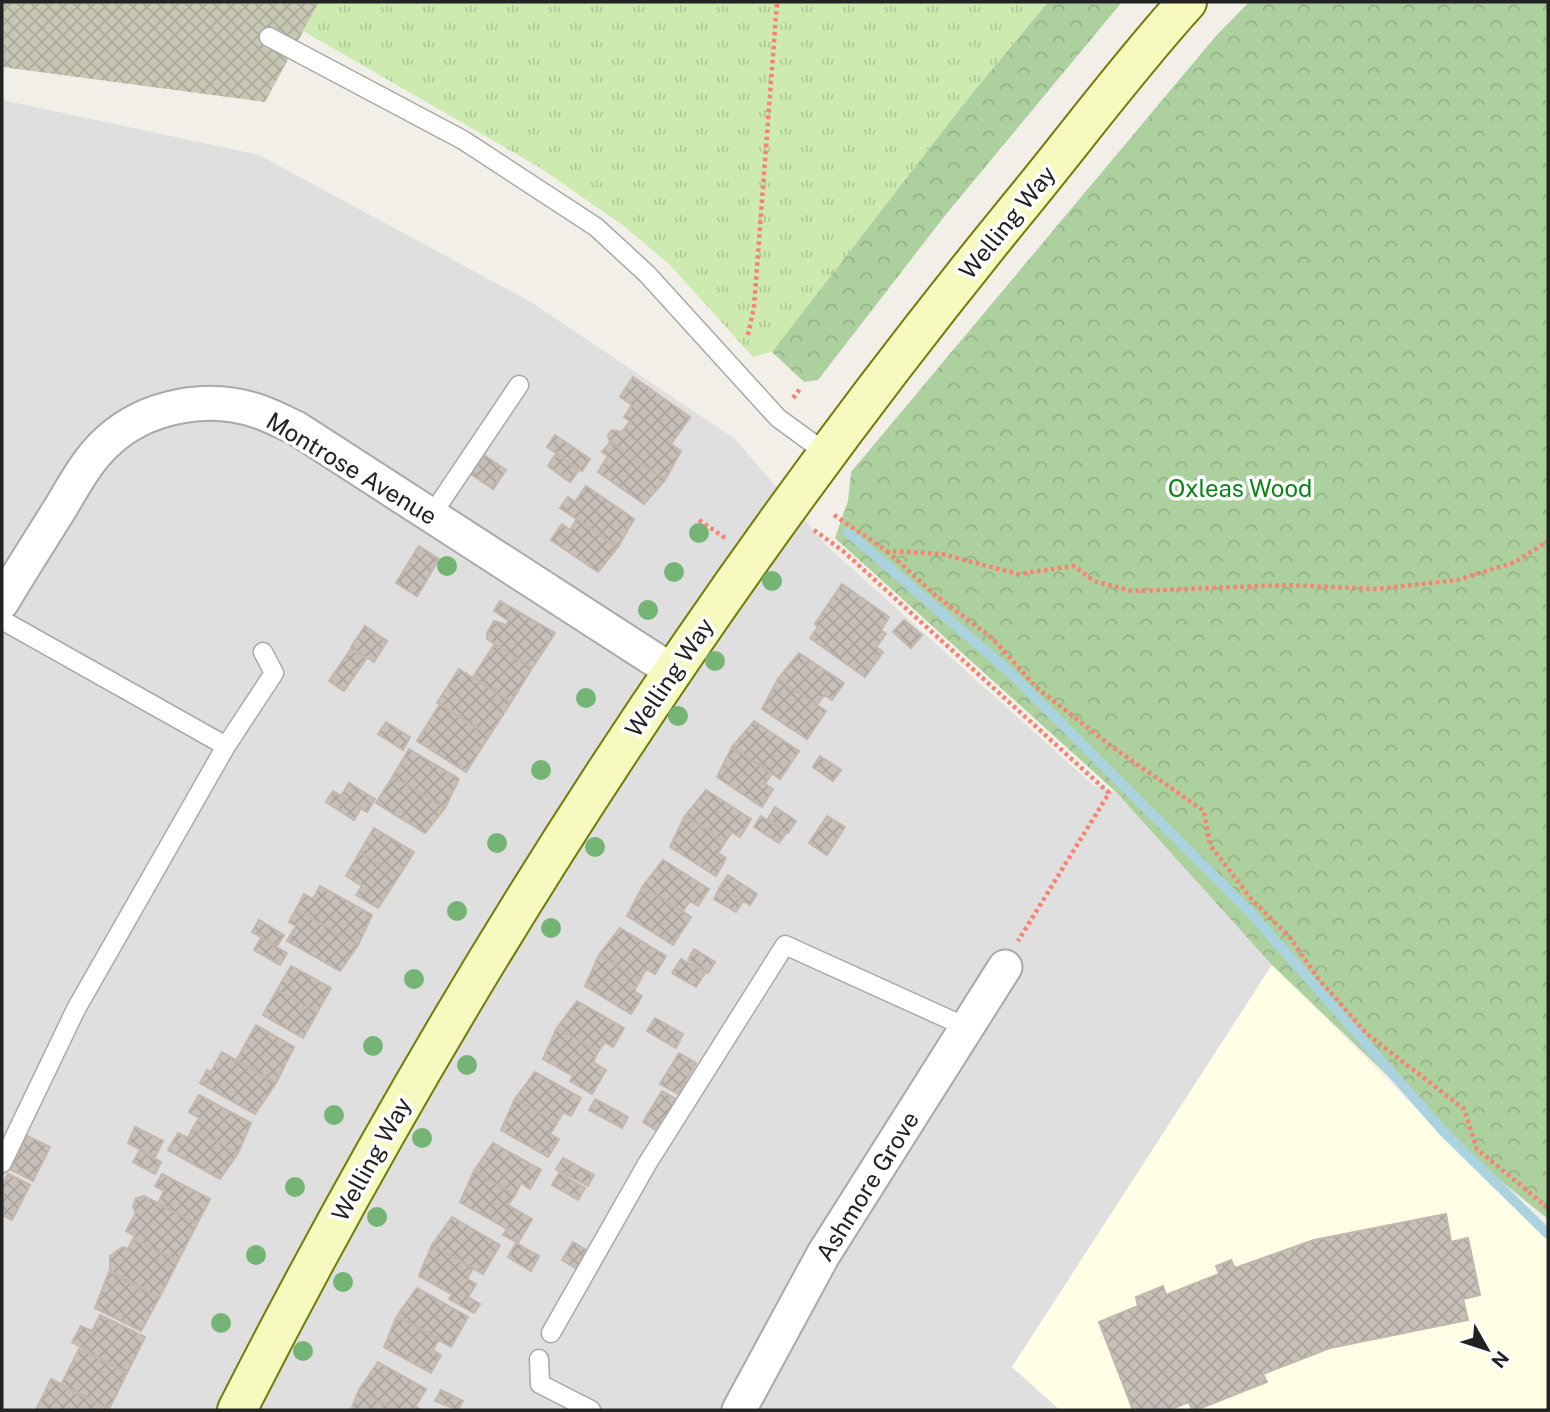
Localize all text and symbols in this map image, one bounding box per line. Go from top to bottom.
street label: Welling Way [953,160,1061,284]
street label: Montrose Avenue [262,406,442,530]
park label: Oxleas Wood [1168,474,1312,502]
street label: Welling Way [619,612,719,742]
street label: Welling Way [326,1092,417,1226]
street label: Ashmore Grove [810,1106,924,1266]
north arrow [1452,1314,1522,1384]
text: N [1487,1347,1513,1372]

